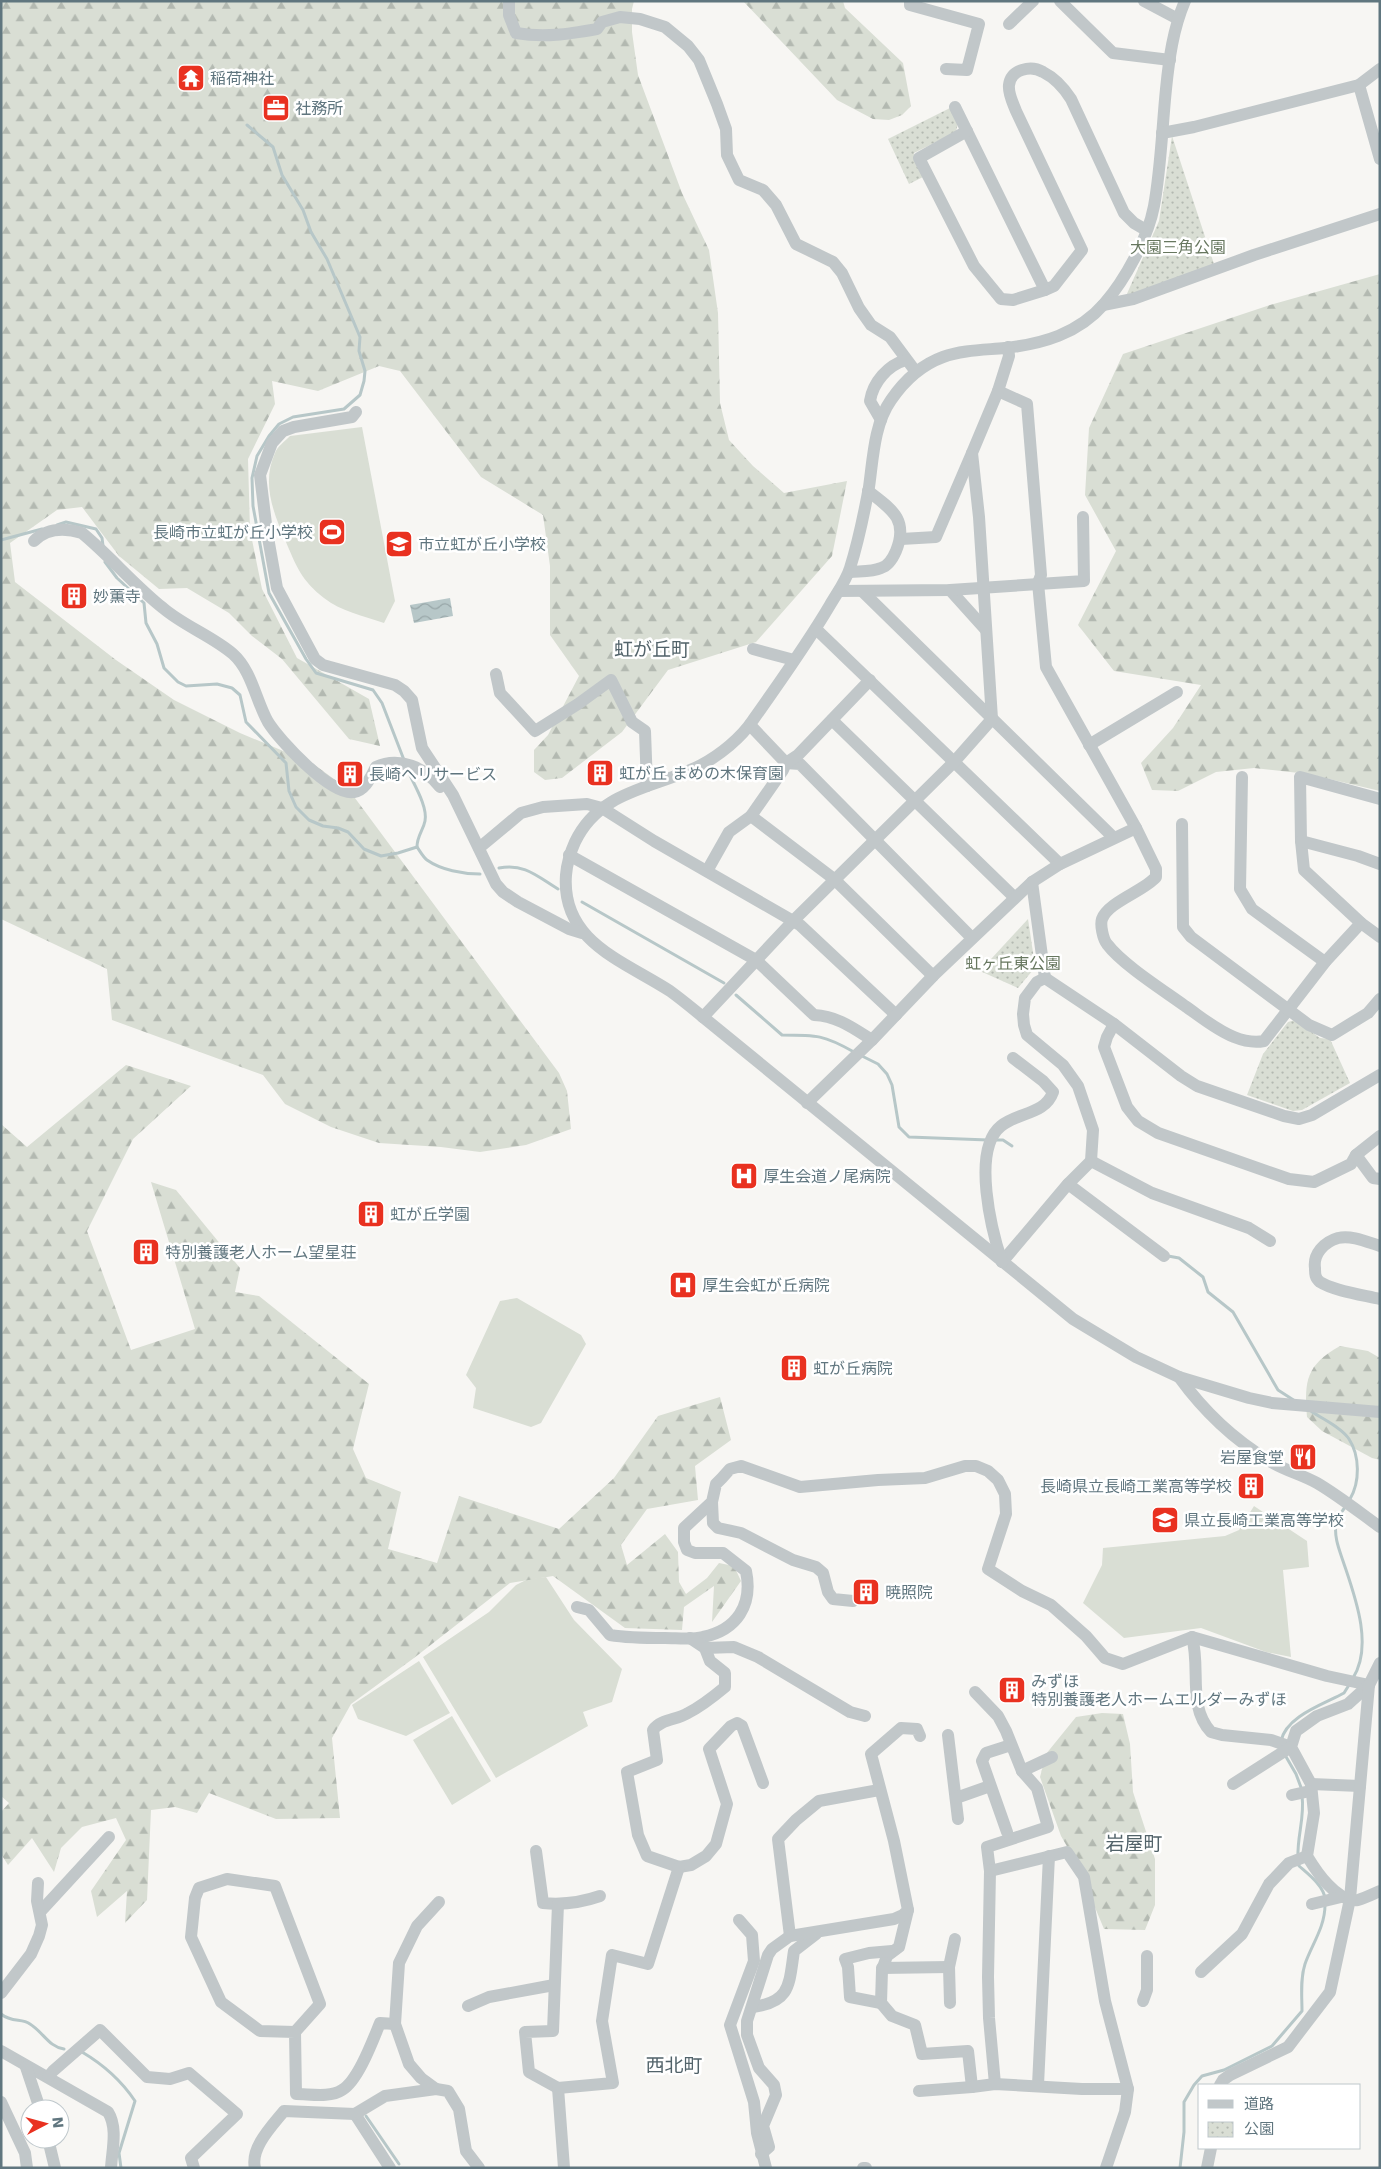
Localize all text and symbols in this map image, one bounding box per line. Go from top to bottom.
temple icon: 稲荷神社 [176,63,206,93]
place label: 稲荷神社 [210,69,274,88]
office icon: 社務所 [261,93,291,123]
place label: 社務所 [295,99,343,118]
park label: 大園三角公園 [1130,238,1226,257]
sports icon: 長崎市立虹が丘小学校 [317,517,347,547]
place label: 長崎市立虹が丘小学校 [153,523,313,542]
school or university icon: 市立虹が丘小学校 [384,529,414,559]
place label: 市立虹が丘小学校 [418,535,546,554]
building icon: 妙薫寺 [59,581,89,611]
place label: 妙薫寺 [93,587,141,606]
district label: 虹が丘町 [614,638,690,660]
building icon: 虹が丘 まめの木保育園 [585,758,615,788]
building icon: 長崎ヘリサービス [335,759,365,789]
place label: 虹が丘 まめの木保育園 [619,764,784,783]
place label: 長崎ヘリサービス [369,765,497,784]
park label: 虹ヶ丘東公園 [965,954,1061,973]
hospital icon: 厚生会道ノ尾病院 [729,1161,759,1191]
place label: 厚生会道ノ尾病院 [763,1167,891,1186]
building icon: 虹が丘学園 [356,1199,386,1229]
place label: 虹が丘学園 [390,1205,470,1224]
building icon: 特別養護老人ホーム望星荘 [131,1237,161,1267]
place label: 特別養護老人ホーム望星荘 [165,1243,357,1262]
hospital icon: 厚生会虹が丘病院 [668,1270,698,1300]
place label: 厚生会虹が丘病院 [702,1276,830,1295]
building icon: 虹が丘病院 [779,1353,809,1383]
place label: 虹が丘病院 [813,1359,893,1378]
restaurant icon: 岩屋食堂 [1288,1442,1318,1472]
place label: 岩屋食堂 [1220,1448,1284,1467]
building icon: 長崎県立長崎工業高等学校 [1236,1471,1266,1501]
place label: 長崎県立長崎工業高等学校 [1040,1477,1232,1496]
school or university icon: 県立長崎工業高等学校 [1150,1505,1180,1535]
place label: 県立長崎工業高等学校 [1184,1511,1344,1530]
building icon: 暁照院 [851,1577,881,1607]
place label: 暁照院 [885,1583,933,1602]
place label: みずほ 特別養護老人ホームエルダーみずほ [1031,1672,1287,1709]
building icon: みずほ 特別養護老人ホームエルダーみずほ [997,1675,1027,1705]
district label: 岩屋町 [1105,1832,1163,1854]
district label: 西北町 [645,2054,703,2076]
legend [1198,2084,1361,2149]
text: 道路 [1244,2095,1274,2113]
north arrow [20,2099,70,2149]
text: N [49,2116,66,2129]
text: 公園 [1244,2120,1274,2138]

